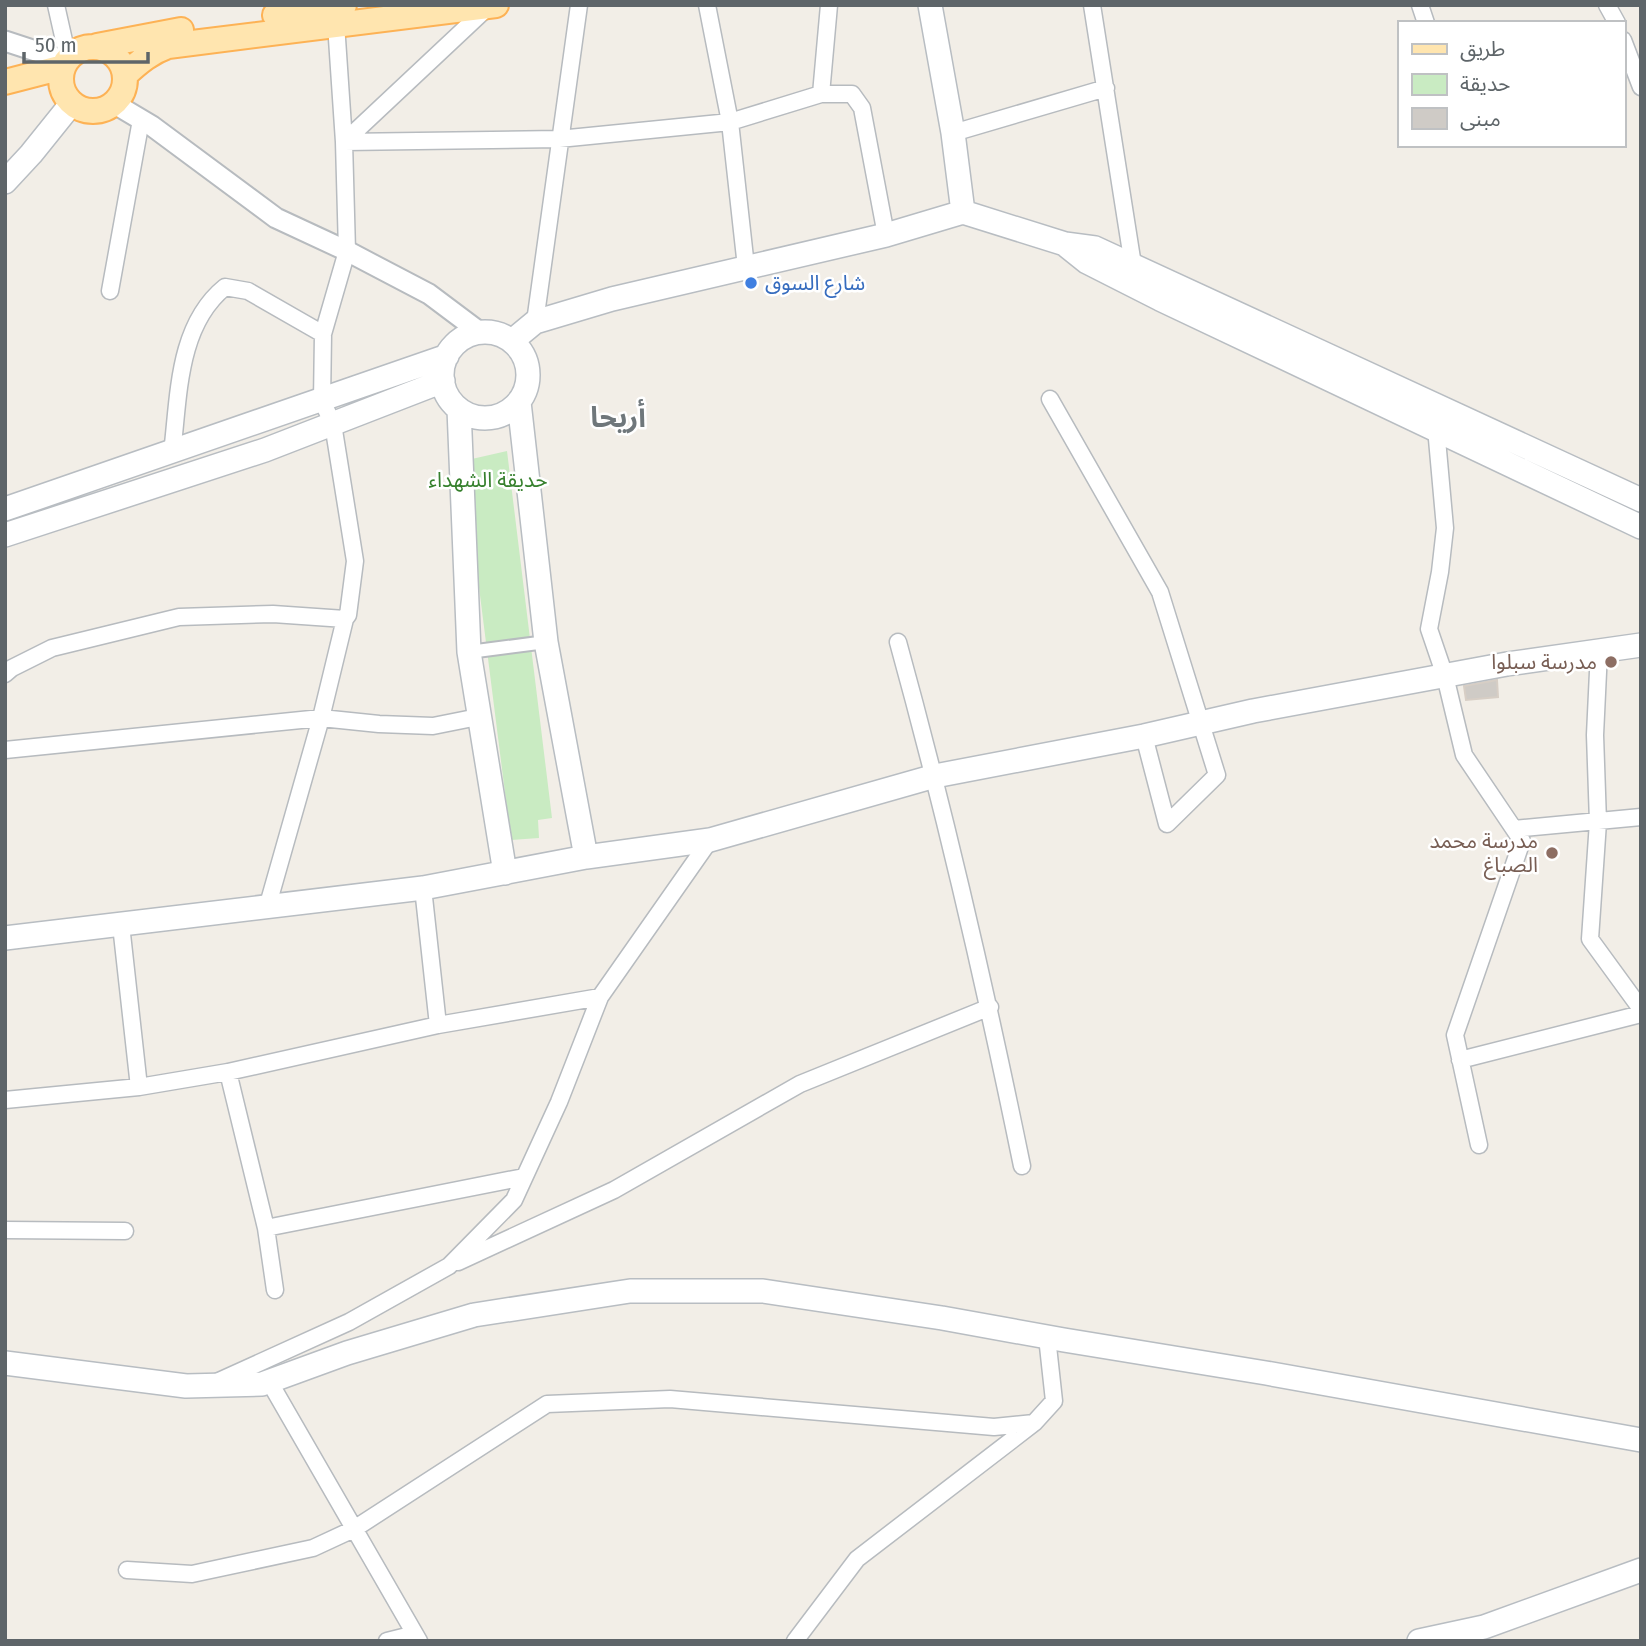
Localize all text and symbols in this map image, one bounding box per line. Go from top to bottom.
scale bar [24,21,149,65]
legend [1398,21,1625,147]
text: 50 m [35,32,77,58]
text: طريق [1460,36,1505,62]
text: حديقة [1460,71,1510,97]
text: مبنى [1460,106,1501,132]
place label: شارع السوق [765,270,865,298]
marker: شارع السوق [743,275,759,291]
district label: أريحا [590,398,646,434]
park label: حديقة الشهداء [428,467,548,493]
place label: مدرسة سبلوا [1491,649,1597,675]
marker: مدرسة سبلوا [1603,654,1619,670]
place label: مدرسة محمد الصباغ [1429,828,1538,880]
marker: مدرسة محمد الصباغ [1544,845,1560,861]

